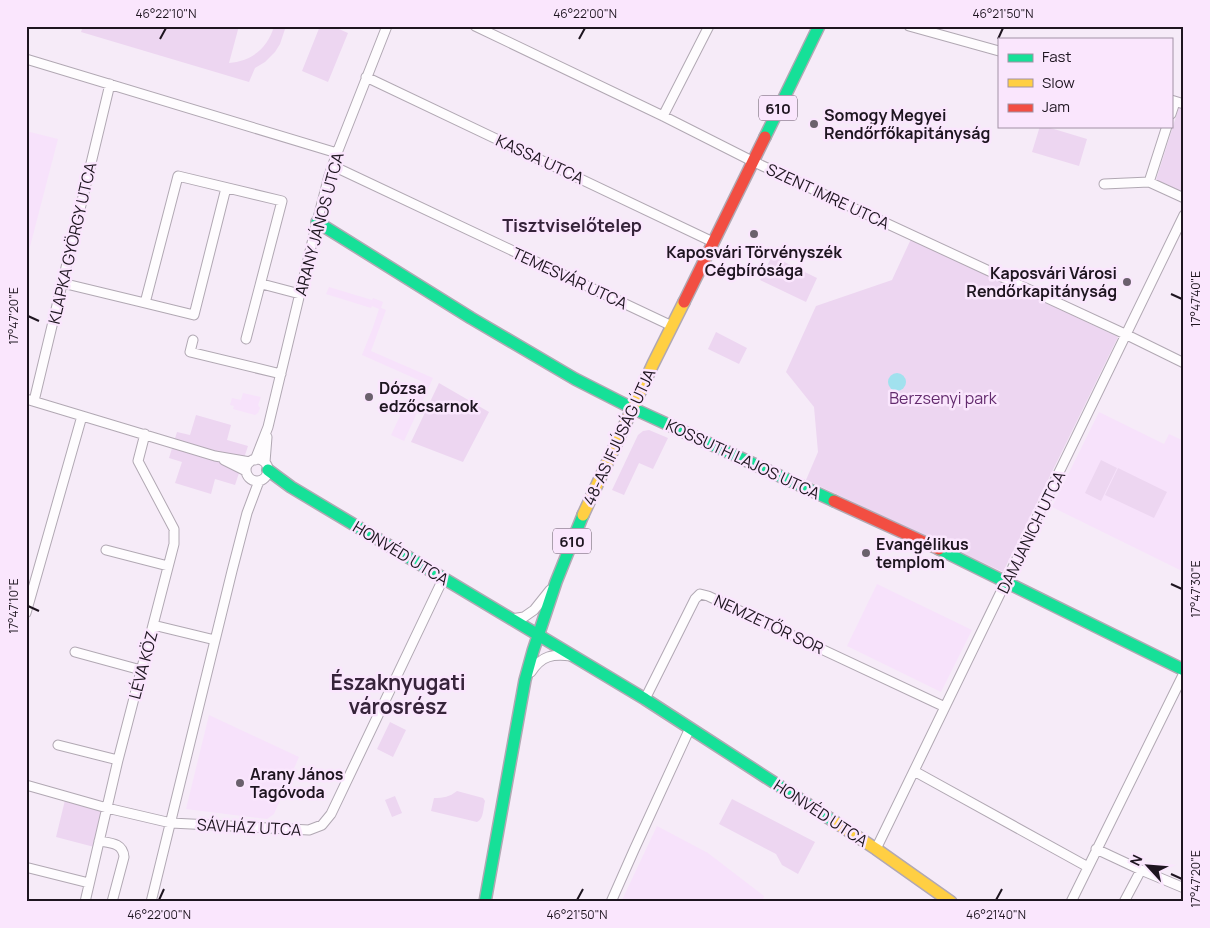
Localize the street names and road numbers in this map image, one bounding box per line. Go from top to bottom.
road number: 610 [759,96,797,120]
street label: KASSA UTCA [492,129,588,189]
street label: ARANY JÁNOS UTCA [289,150,349,298]
street label: SZENT IMRE UTCA [763,158,893,234]
street label: KLAPKA GYÖRGY UTCA [43,160,101,326]
street label: TEMESVÁR UTCA [509,242,631,314]
street label: 48-AS IFJÚSÁG ÚTJA [578,365,660,509]
street label: KOSSUTH LAJOS UTCA [662,414,824,504]
street label: DAMJANICH UTCA [992,467,1070,597]
street label: HONVÉD UTCA [349,516,453,590]
road number: 610 [553,528,591,554]
street label: NEMZETŐR SOR [711,589,827,659]
street label: LÉVA KÖZ [123,628,163,701]
street label: HONVÉD UTCA [770,774,872,852]
street label: SÁVHÁZ UTCA [196,813,302,841]

